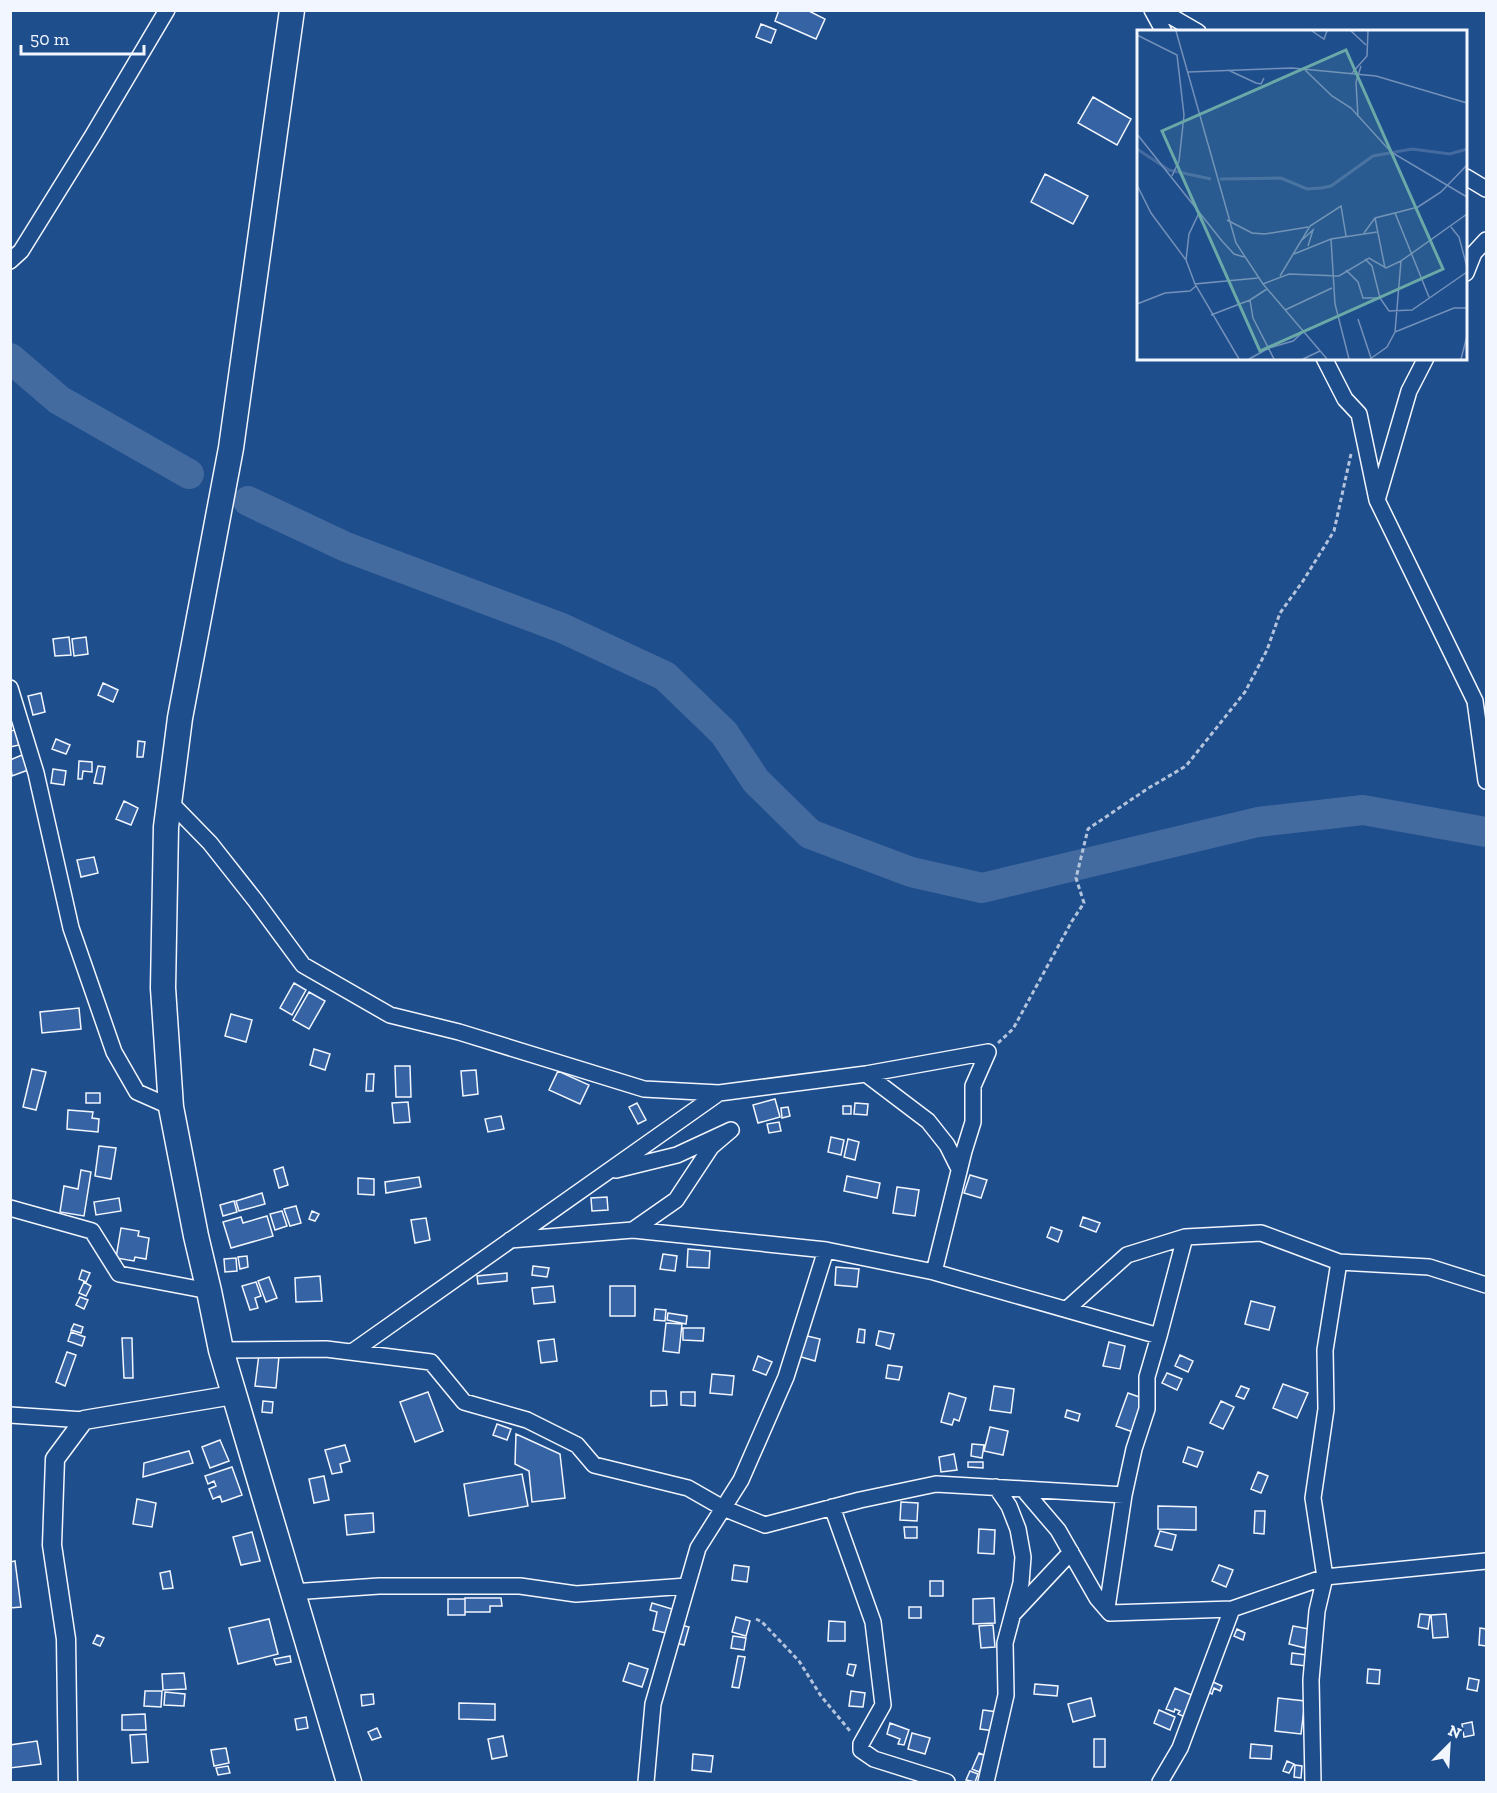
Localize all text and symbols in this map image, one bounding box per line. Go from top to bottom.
scale bar [21,18,144,56]
text: 50 m [30,28,70,50]
inset map [1137,30,1467,360]
north arrow [1419,1715,1479,1775]
text: N [1445,1721,1464,1743]

